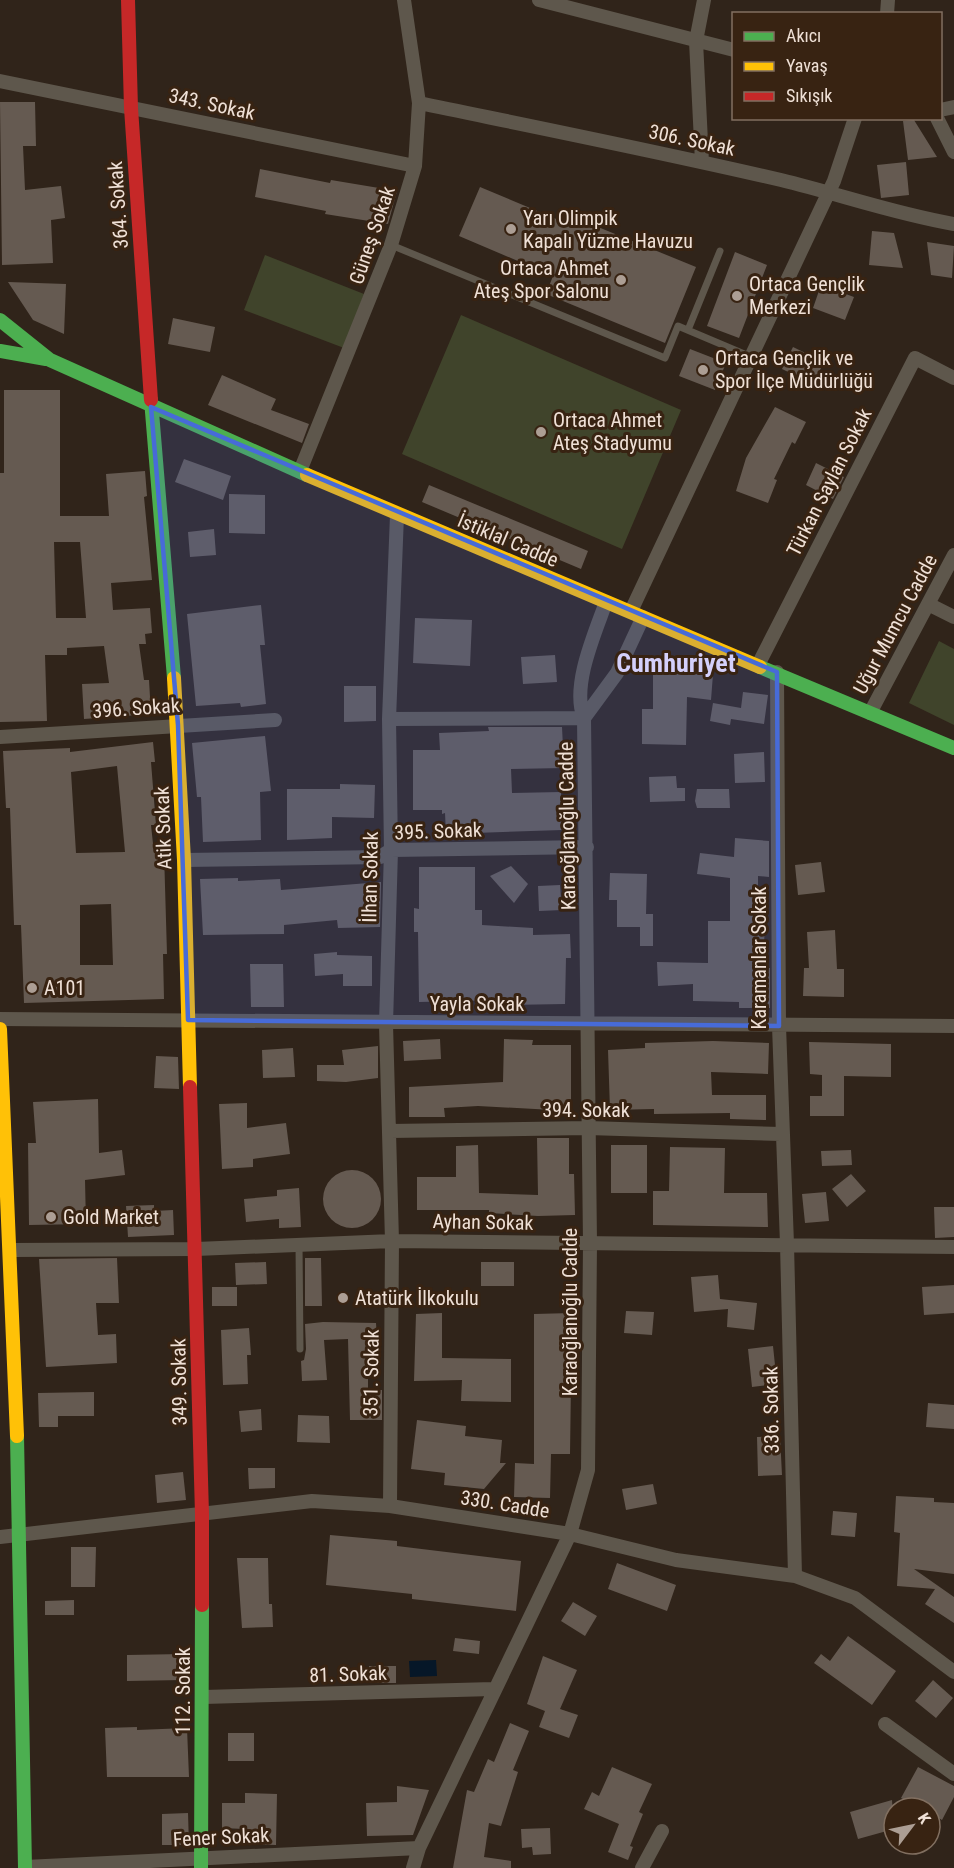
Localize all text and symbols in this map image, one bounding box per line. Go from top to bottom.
legend [732,12,942,120]
text: Akıcı [786,25,821,46]
text: Yavaş [786,55,828,76]
street label: 343. Sokak [167,83,257,125]
text: Sıkışık [786,85,832,106]
street label: 306. Sokak [647,119,737,161]
street label: 364. Sokak [103,161,133,249]
street label: Güneş Sokak [344,183,400,287]
place label: Yarı Olimpik Kapalı Yüzme Havuzu [523,206,693,253]
marker: Yarı Olimpik Kapalı Yüzme Havuzu [504,222,518,236]
place label: Ortaca Ahmet Ateş Spor Salonu [474,256,609,303]
place label: Ortaca Gençlik Merkezi [749,272,865,319]
marker: Ortaca Ahmet Ateş Spor Salonu [614,273,628,287]
marker: Ortaca Gençlik Merkezi [730,289,744,303]
place label: Ortaca Gençlik ve Spor İlçe Müdürlüğü [715,346,873,393]
marker: Ortaca Gençlik ve Spor İlçe Müdürlüğü [696,363,710,377]
street label: Türkan Saylan Sokak [781,404,877,560]
place label: Ortaca Ahmet Ateş Stadyumu [553,408,672,455]
marker: Ortaca Ahmet Ateş Stadyumu [534,425,548,439]
street label: İstiklal Cadde [454,508,562,572]
street label: Uğur Mumcu Cadde [848,550,942,698]
district label: Cumhuriyet [616,648,736,678]
street label: 396. Sokak [92,693,180,723]
street label: Karaoğlanoğlu Cadde [554,742,580,910]
street label: Atik Sokak [150,786,176,870]
street label: 395. Sokak [394,817,482,845]
street label: İlhan Sokak [357,831,383,923]
street label: Karamanlar Sokak [747,887,771,1029]
place label: A101 [44,976,85,1000]
marker: A101 [25,981,39,995]
street label: Yayla Sokak [430,992,524,1016]
street label: 394. Sokak [542,1098,630,1122]
place label: Gold Market [63,1205,159,1229]
street label: Ayhan Sokak [432,1209,534,1235]
marker: Gold Market [44,1210,58,1224]
street label: Karaoğlanoğlu Cadde [558,1228,582,1396]
place label: Atatürk İlkokulu [355,1286,479,1310]
marker: Atatürk İlkokulu [336,1291,350,1305]
street label: 351. Sokak [358,1329,384,1417]
street label: 349. Sokak [166,1338,192,1426]
street label: 336. Sokak [758,1366,784,1454]
street label: 330. Cadde [459,1485,551,1523]
street label: 112. Sokak [171,1647,195,1735]
street label: 81. Sokak [309,1661,387,1687]
north arrow [882,1796,942,1856]
text: K [914,1810,935,1827]
street label: Fener Sokak [172,1822,270,1852]

